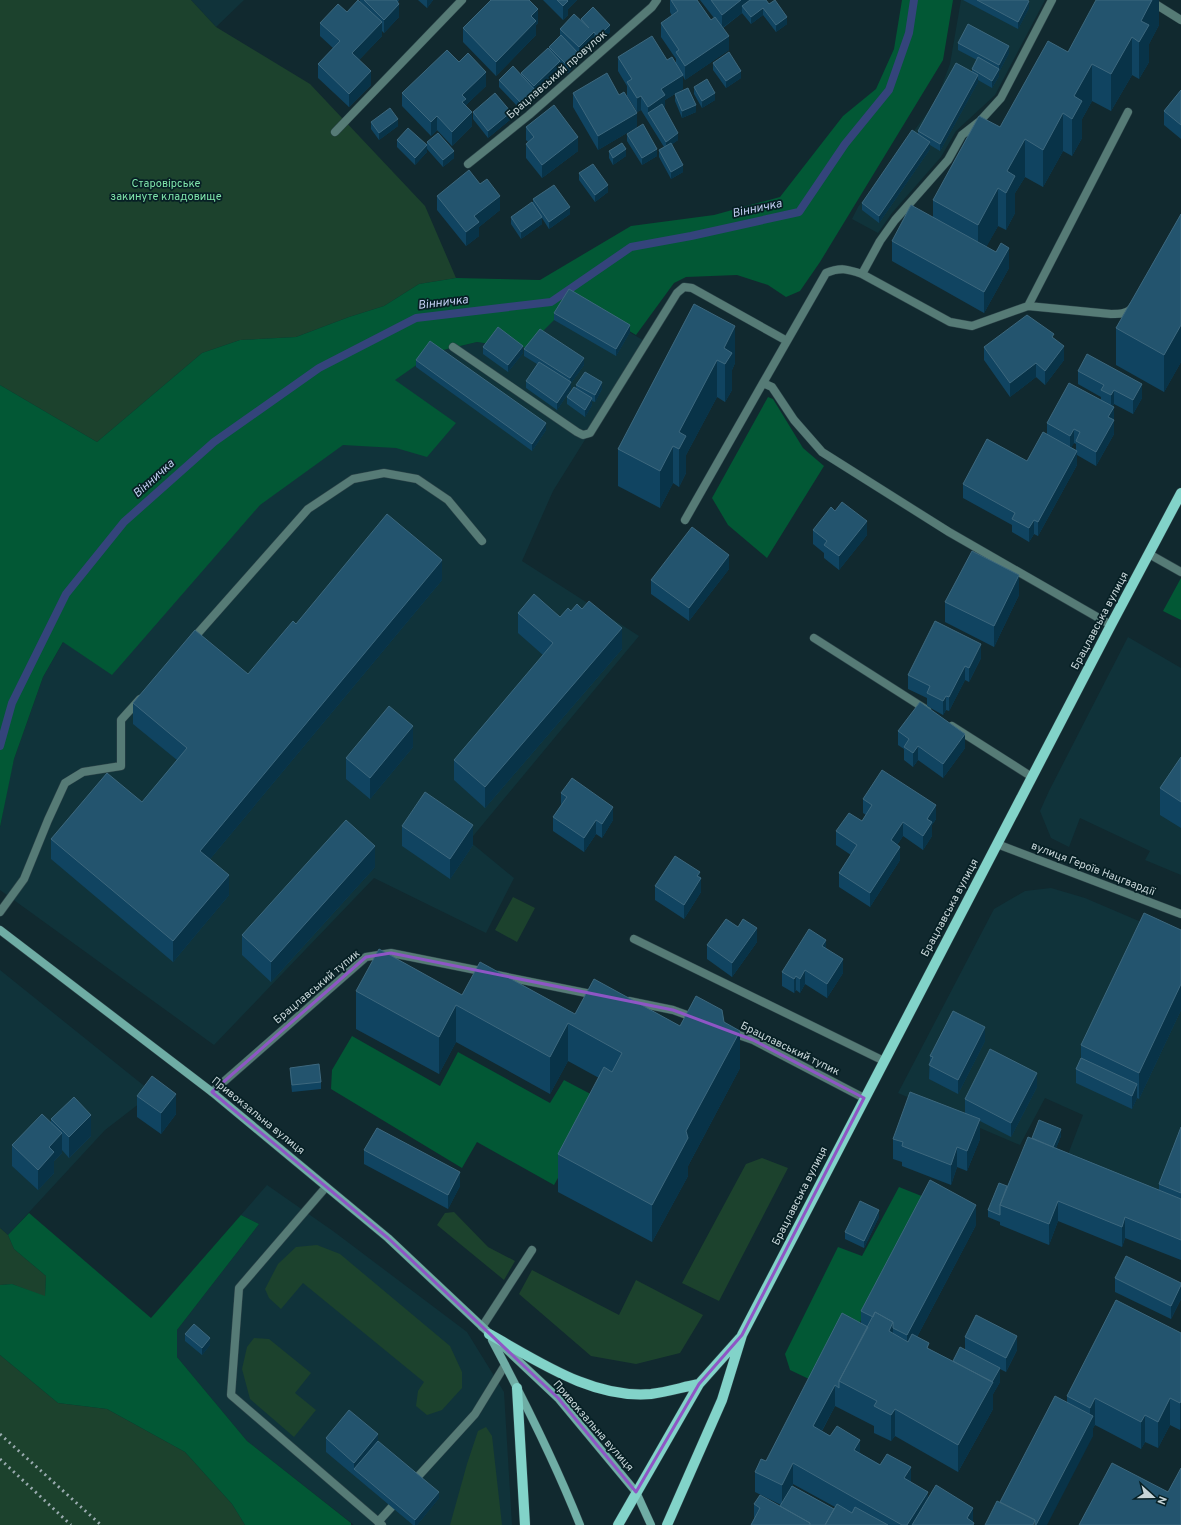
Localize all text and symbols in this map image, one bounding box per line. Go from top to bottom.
street label: Брацлавський провулок [504,28,610,122]
park label: Старовірське закинуте кладовище [110,177,222,204]
water label: Вінничка [731,196,784,222]
water label: Вінничка [417,292,470,314]
water label: Вінничка [130,456,179,502]
street label: Брацлавська вулиця [1068,570,1132,672]
street label: вулиця Героїв Нацгвардії [1029,839,1157,899]
street label: Брацлавська вулиця [918,857,982,959]
street label: Брацлавський тупик [271,947,363,1027]
street label: Брацлавський тупик [738,1019,842,1079]
street label: Привокзальна вулиця [208,1074,308,1158]
street label: Брацлавська вулиця [769,1144,831,1248]
street label: Привокзальна вулиця [550,1378,636,1474]
north arrow [1133,1477,1173,1517]
text: N [1153,1494,1169,1506]

